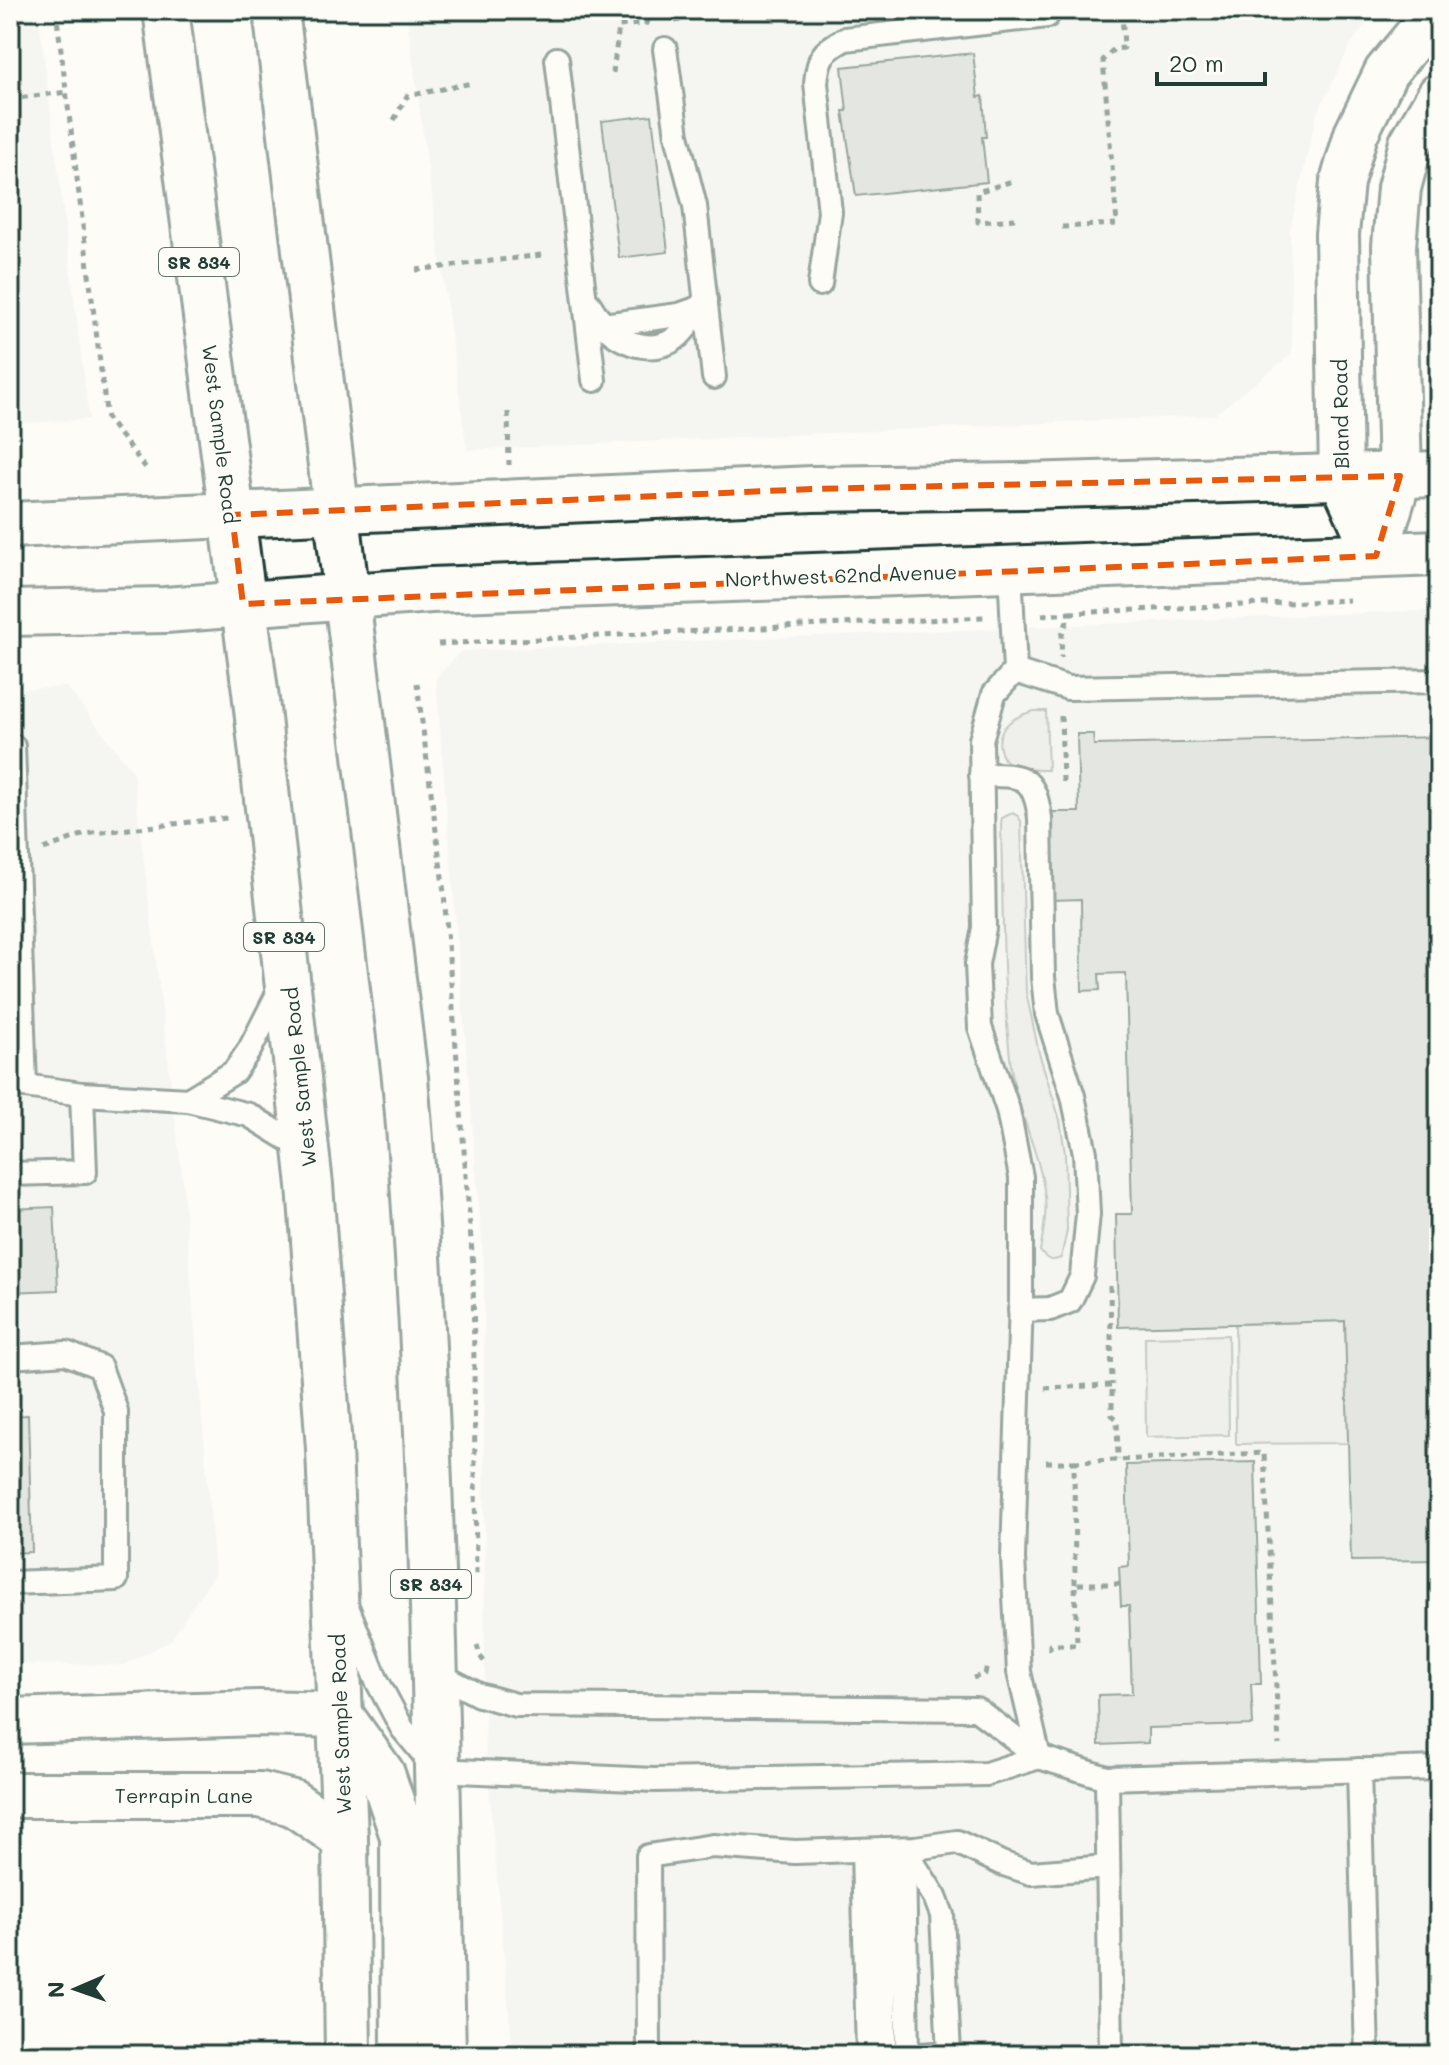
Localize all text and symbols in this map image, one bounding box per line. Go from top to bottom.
scale bar [1157,36,1265,86]
text: 20 m [1169,47,1224,78]
road number: SR 834 [159,248,239,276]
street label: West Sample Road [197,343,245,525]
street label: Bland Road [1326,359,1354,469]
street label: Northwest 62nd Avenue [725,558,957,592]
road number: SR 834 [244,923,324,951]
street label: West Sample Road [277,986,321,1168]
road number: SR 834 [391,1570,471,1598]
street label: West Sample Road [324,1633,356,1815]
street label: Terrapin Lane [115,1782,253,1808]
north arrow [36,1949,116,2029]
text: N [41,1981,70,1999]

